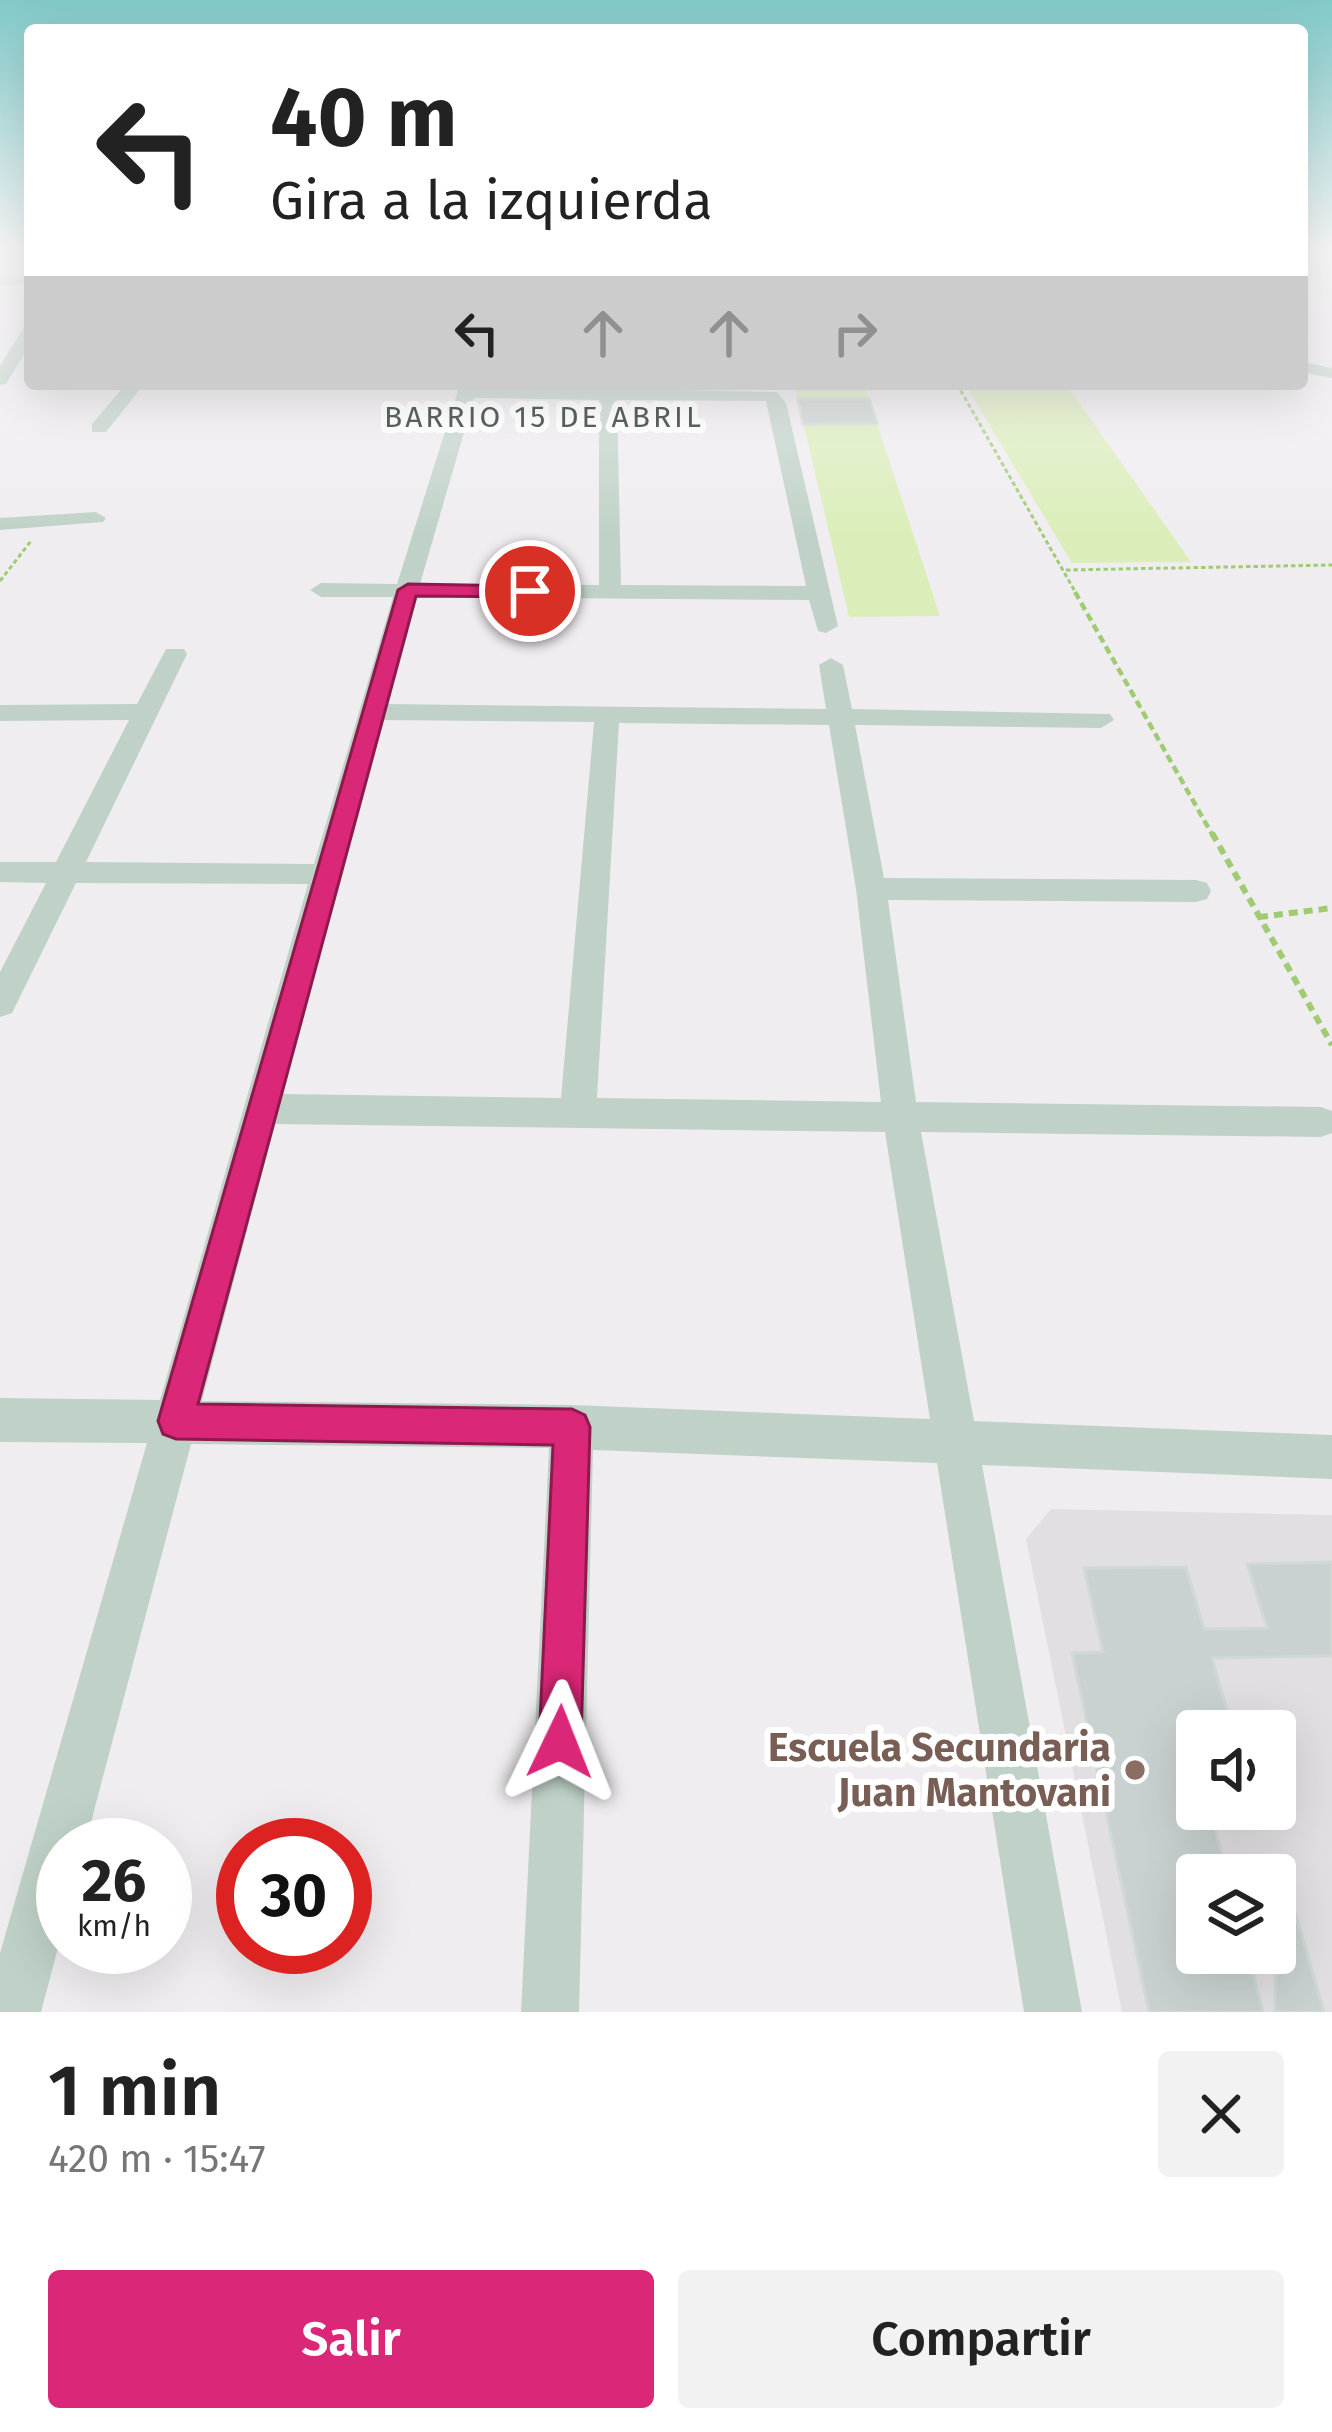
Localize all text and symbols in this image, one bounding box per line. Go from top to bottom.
text: 40 m [270,67,458,168]
icon: left [72,72,228,228]
text: Gira a la izquierda [270,169,713,233]
icon: left [444,300,510,366]
icon: ahead [570,300,636,366]
icon: ahead [696,300,762,366]
icon: right [822,300,888,366]
district label: BARRIO 15 DE ABRIL [384,399,704,435]
pin [479,540,581,642]
icon: arrive [497,558,563,624]
position arrow [497,1679,623,1805]
map controls [1176,1710,1296,1974]
button: sound [1176,1710,1296,1830]
place label: Escuela Secundaria Juan Mantovani [768,1725,1111,1816]
marker: Escuela Secundaria Juan Mantovani [1122,1757,1148,1783]
speed limit sign: 30 [216,1818,372,1974]
text: 26 [82,1845,146,1917]
button: layers [1176,1854,1296,1974]
text: km/h [77,1908,151,1944]
text: 1 min [48,2048,221,2134]
button: close [1158,2051,1284,2177]
text: 420 m · 15:47 [48,2136,266,2182]
button: Salir [48,2270,654,2408]
button: Compartir [678,2270,1284,2408]

